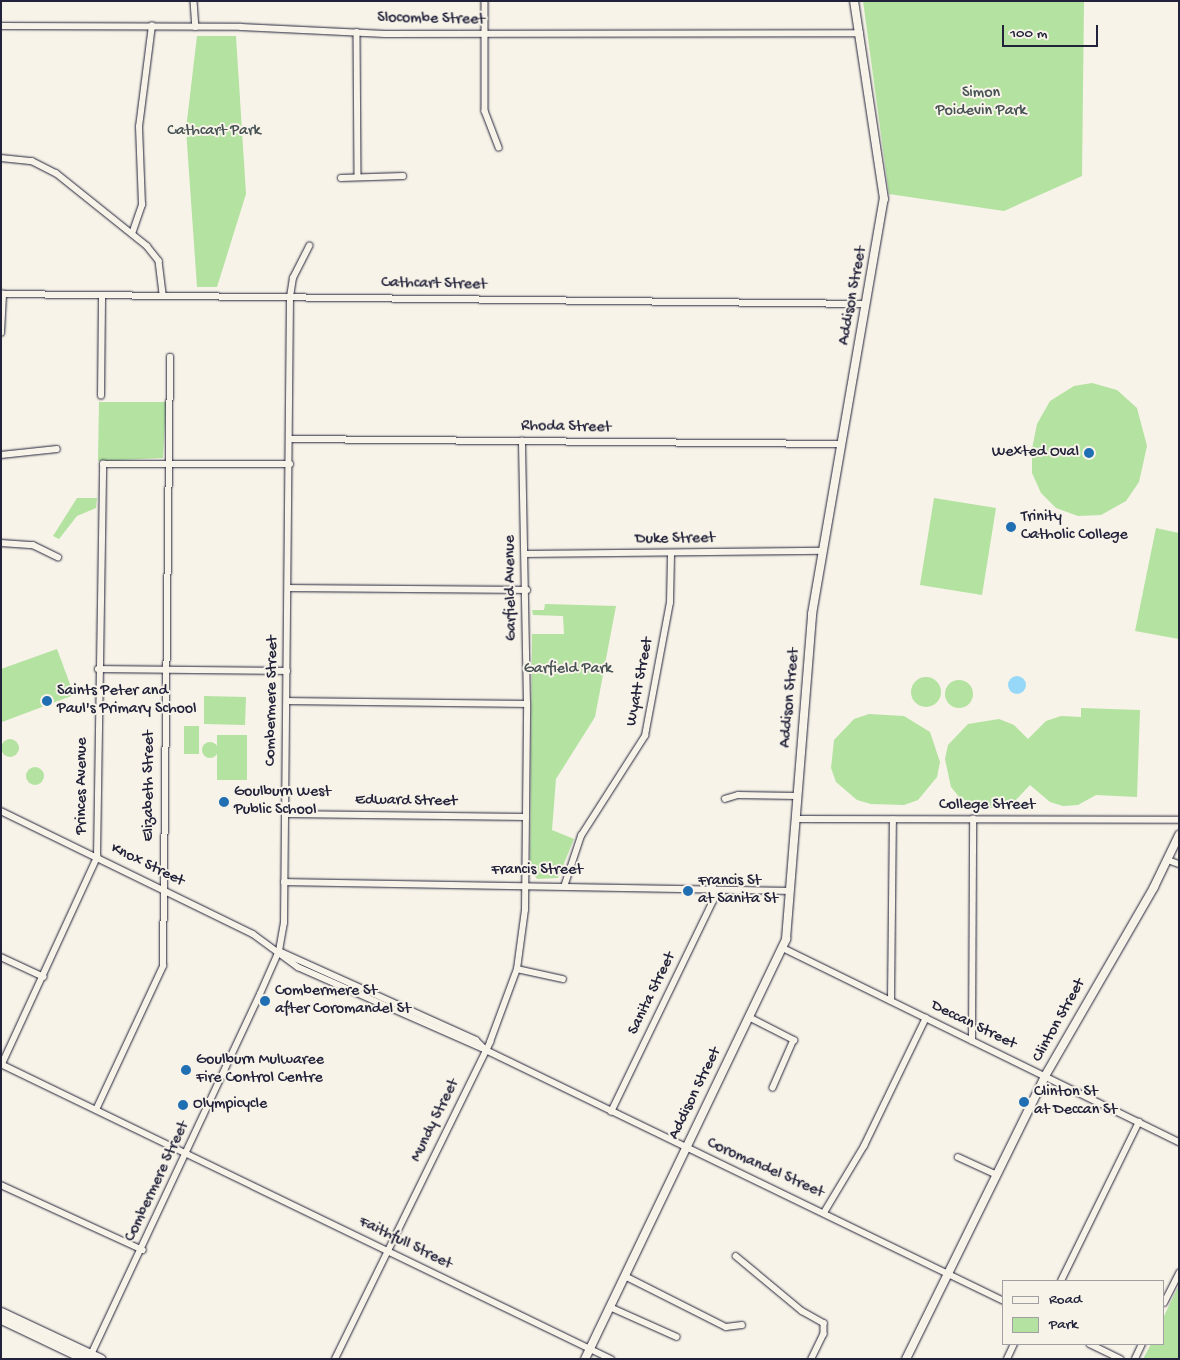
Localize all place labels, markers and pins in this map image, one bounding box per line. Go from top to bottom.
place label: Wexted Oval [992,443,1079,463]
marker: Wexted Oval [1083,447,1095,459]
place label: Trinity Catholic College [1021,508,1128,546]
marker: Trinity Catholic College [1005,521,1017,533]
place label: Saints Peter and Paul's Primary School [57,682,197,720]
marker: Saints Peter and Paul's Primary School [41,695,53,707]
place label: Goulburn West Public School [234,783,331,821]
marker: Goulburn West Public School [218,796,230,808]
place label: Francis St at Sanita St [698,872,778,910]
marker: Francis St at Sanita St [682,885,694,897]
place label: Combermere St after Coromandel St [275,982,411,1020]
marker: Combermere St after Coromandel St [259,995,271,1007]
place label: Goulburn Mulwaree Fire Control Centre [196,1051,324,1089]
marker: Goulburn Mulwaree Fire Control Centre [180,1064,192,1076]
place label: Clinton St at Deccan St [1034,1083,1117,1121]
place label: Olympicycle [193,1095,267,1115]
marker: Clinton St at Deccan St [1018,1096,1030,1108]
marker: Olympicycle [177,1099,189,1111]

